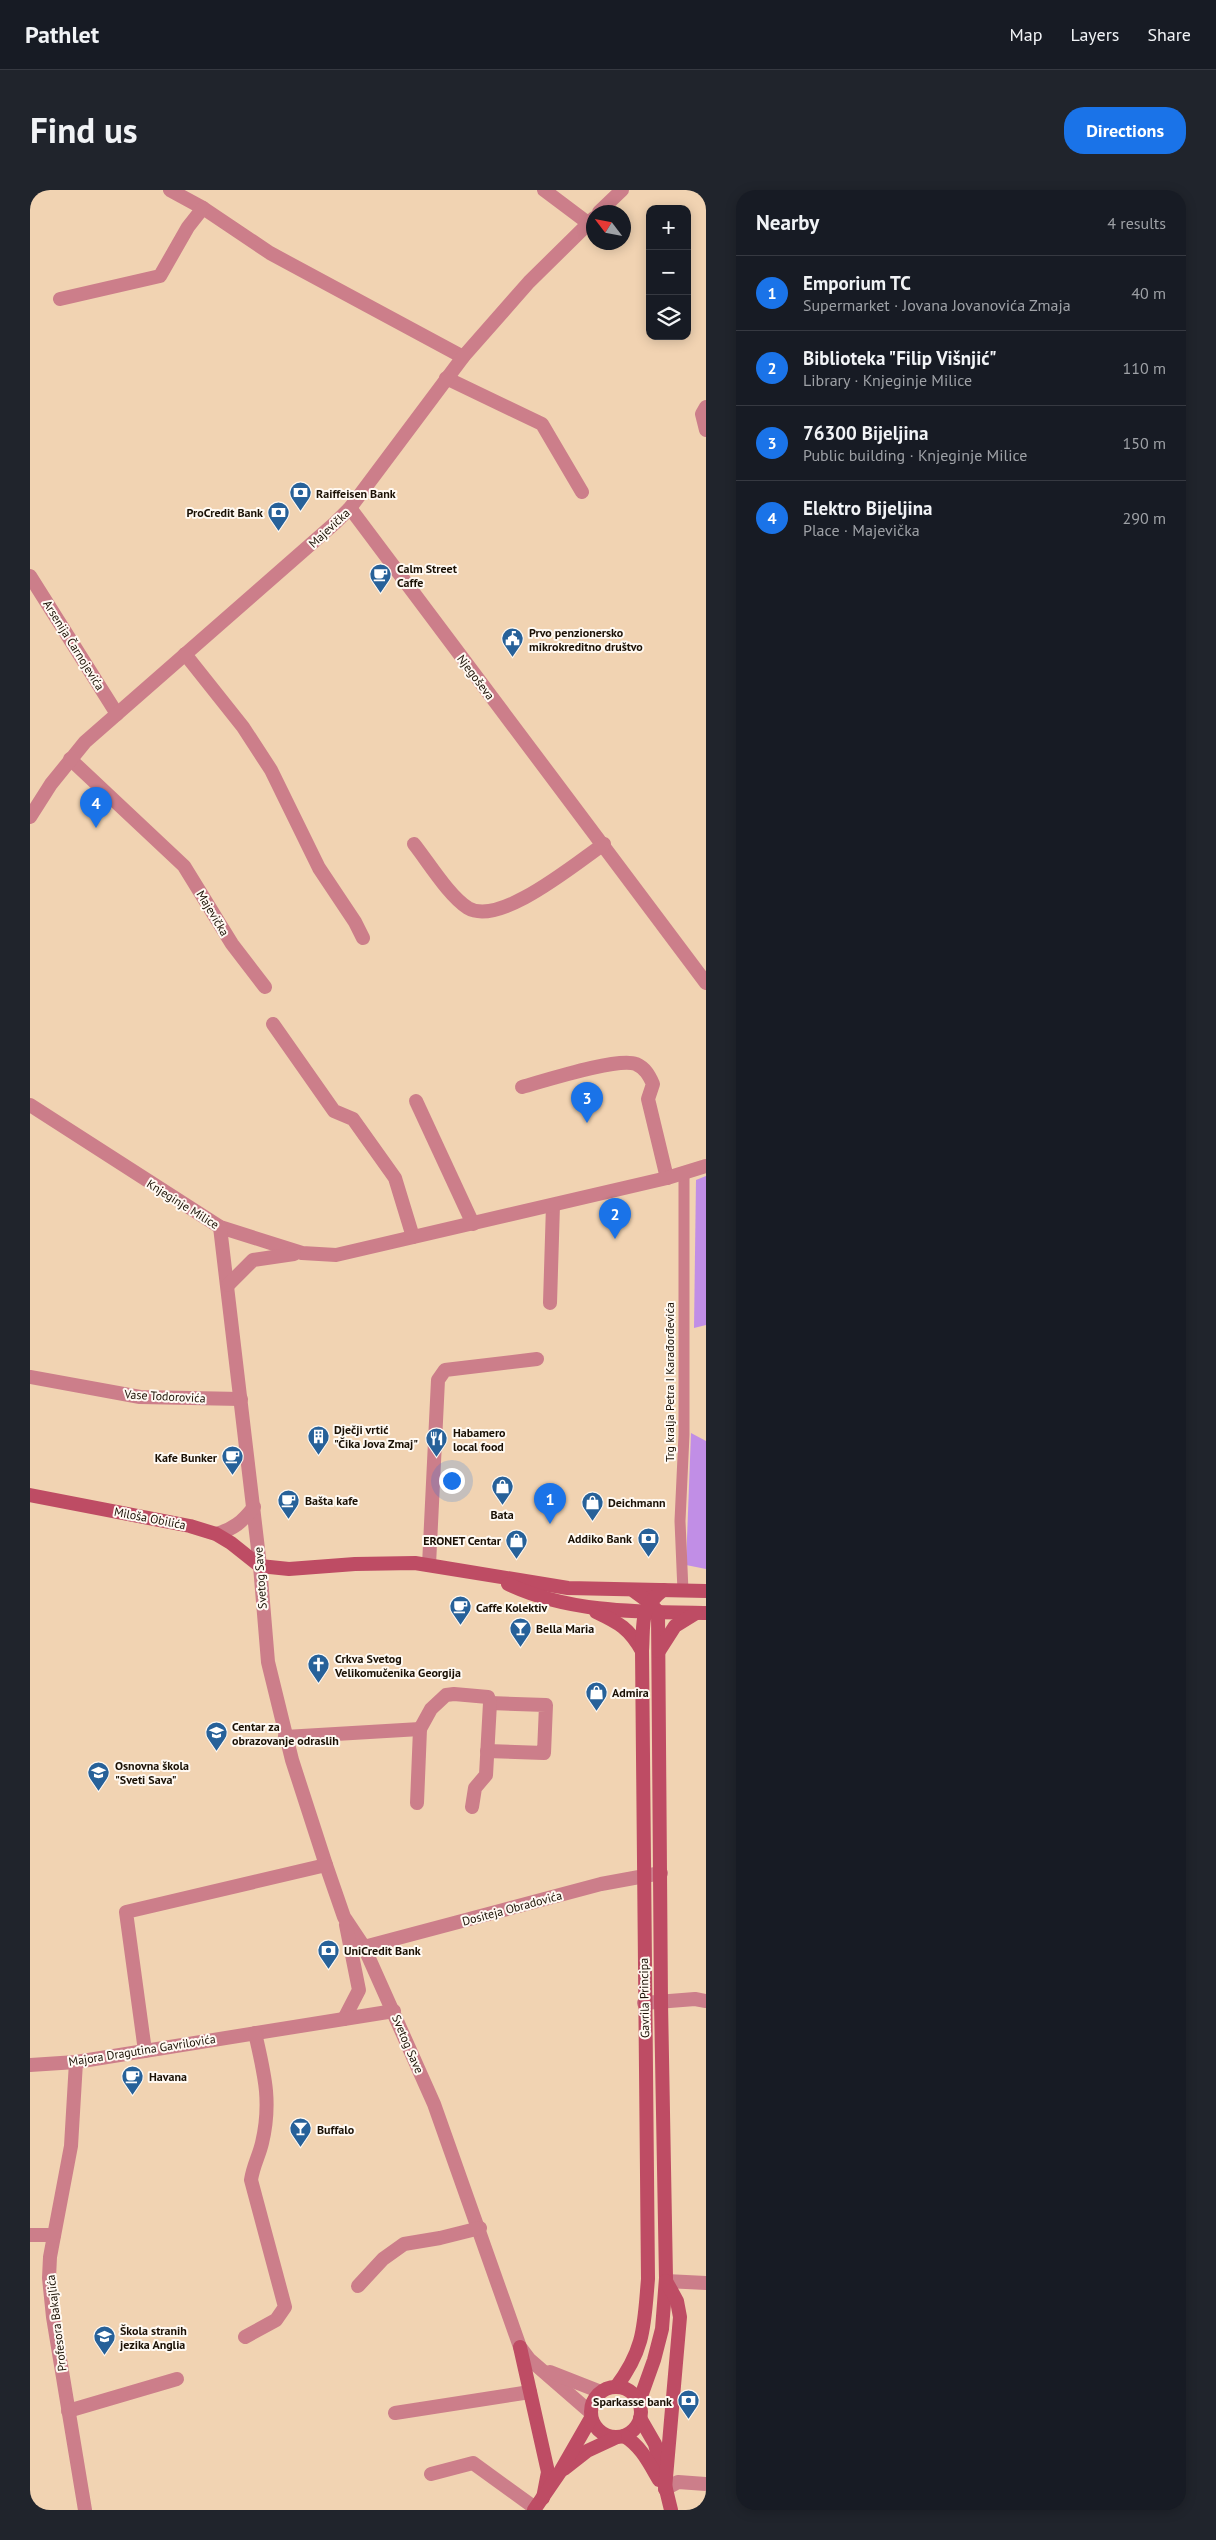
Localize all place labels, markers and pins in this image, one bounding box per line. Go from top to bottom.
bank icon: Raiffeisen Bank [288,481,312,512]
place label: Raiffeisen Bank [316,486,396,501]
bank icon: ProCredit Bank [267,500,291,531]
place label: ProCredit Bank [187,505,263,520]
place label: Calm Street Caffe [397,561,458,590]
cafe icon: Calm Street Caffe [369,563,393,594]
place label: Prvo penzionersko mikrokreditno društvo [529,625,643,654]
public building icon: Prvo penzionersko mikrokreditno društvo [501,627,525,658]
pin: 4 [80,787,112,828]
pin: 3 [571,1082,603,1123]
pin: 2 [599,1198,631,1239]
place label: Dječji vrtić "Čika Jova Zmaj" [334,1422,418,1451]
building icon: Dječji vrtić "Čika Jova Zmaj" [306,1424,330,1455]
place label: Habamero local food [453,1425,506,1454]
restaurant icon: Habamero local food [425,1427,449,1458]
cafe icon: Kafe Bunker [221,1445,245,1476]
place label: Kafe Bunker [155,1450,218,1465]
shop icon: Bata [490,1475,514,1506]
pin: 1 [534,1483,566,1524]
cafe icon: Bašta kafe [277,1488,301,1519]
shop icon: Deichmann [580,1490,604,1521]
place label: Bašta kafe [305,1493,358,1508]
place label: Deichmann [608,1495,666,1510]
place label: Bata [490,1507,514,1522]
bank icon: Addiko Bank [636,1526,660,1557]
shop icon: ERONET Centar [505,1528,529,1559]
place label: Addiko Bank [568,1531,632,1546]
place label: ERONET Centar [423,1533,502,1548]
cafe icon: Caffe Kolektiv [448,1595,472,1626]
place label: Caffe Kolektiv [476,1600,548,1615]
bar icon: Bella Maria [508,1616,532,1647]
place label: Bella Maria [536,1621,594,1636]
place label: Crkva Svetog Velikomučenika Georgija [334,1651,461,1680]
church icon: Crkva Svetog Velikomučenika Georgija [307,1653,331,1684]
shop icon: Admira [584,1680,608,1711]
place label: Admira [612,1685,649,1700]
place label: Centar za obrazovanje odraslih [232,1719,339,1748]
school or university icon: Centar za obrazovanje odraslih [204,1721,228,1752]
place label: Osnovna škola "Sveti Sava" [115,1758,189,1787]
school or university icon: Osnovna škola "Sveti Sava" [87,1760,111,1791]
bank icon: UniCredit Bank [316,1938,340,1969]
place label: UniCredit Bank [344,1943,421,1958]
cafe icon: Havana [121,2064,145,2095]
place label: Havana [149,2069,187,2084]
bar icon: Buffalo [289,2117,313,2148]
place label: Buffalo [317,2122,355,2137]
place label: Škola stranih jezika Anglia [119,2323,187,2352]
school or university icon: Škola stranih jezika Anglia [92,2325,116,2356]
bank icon: Sparkasse bank [676,2389,700,2420]
place label: Sparkasse bank [593,2394,672,2409]

